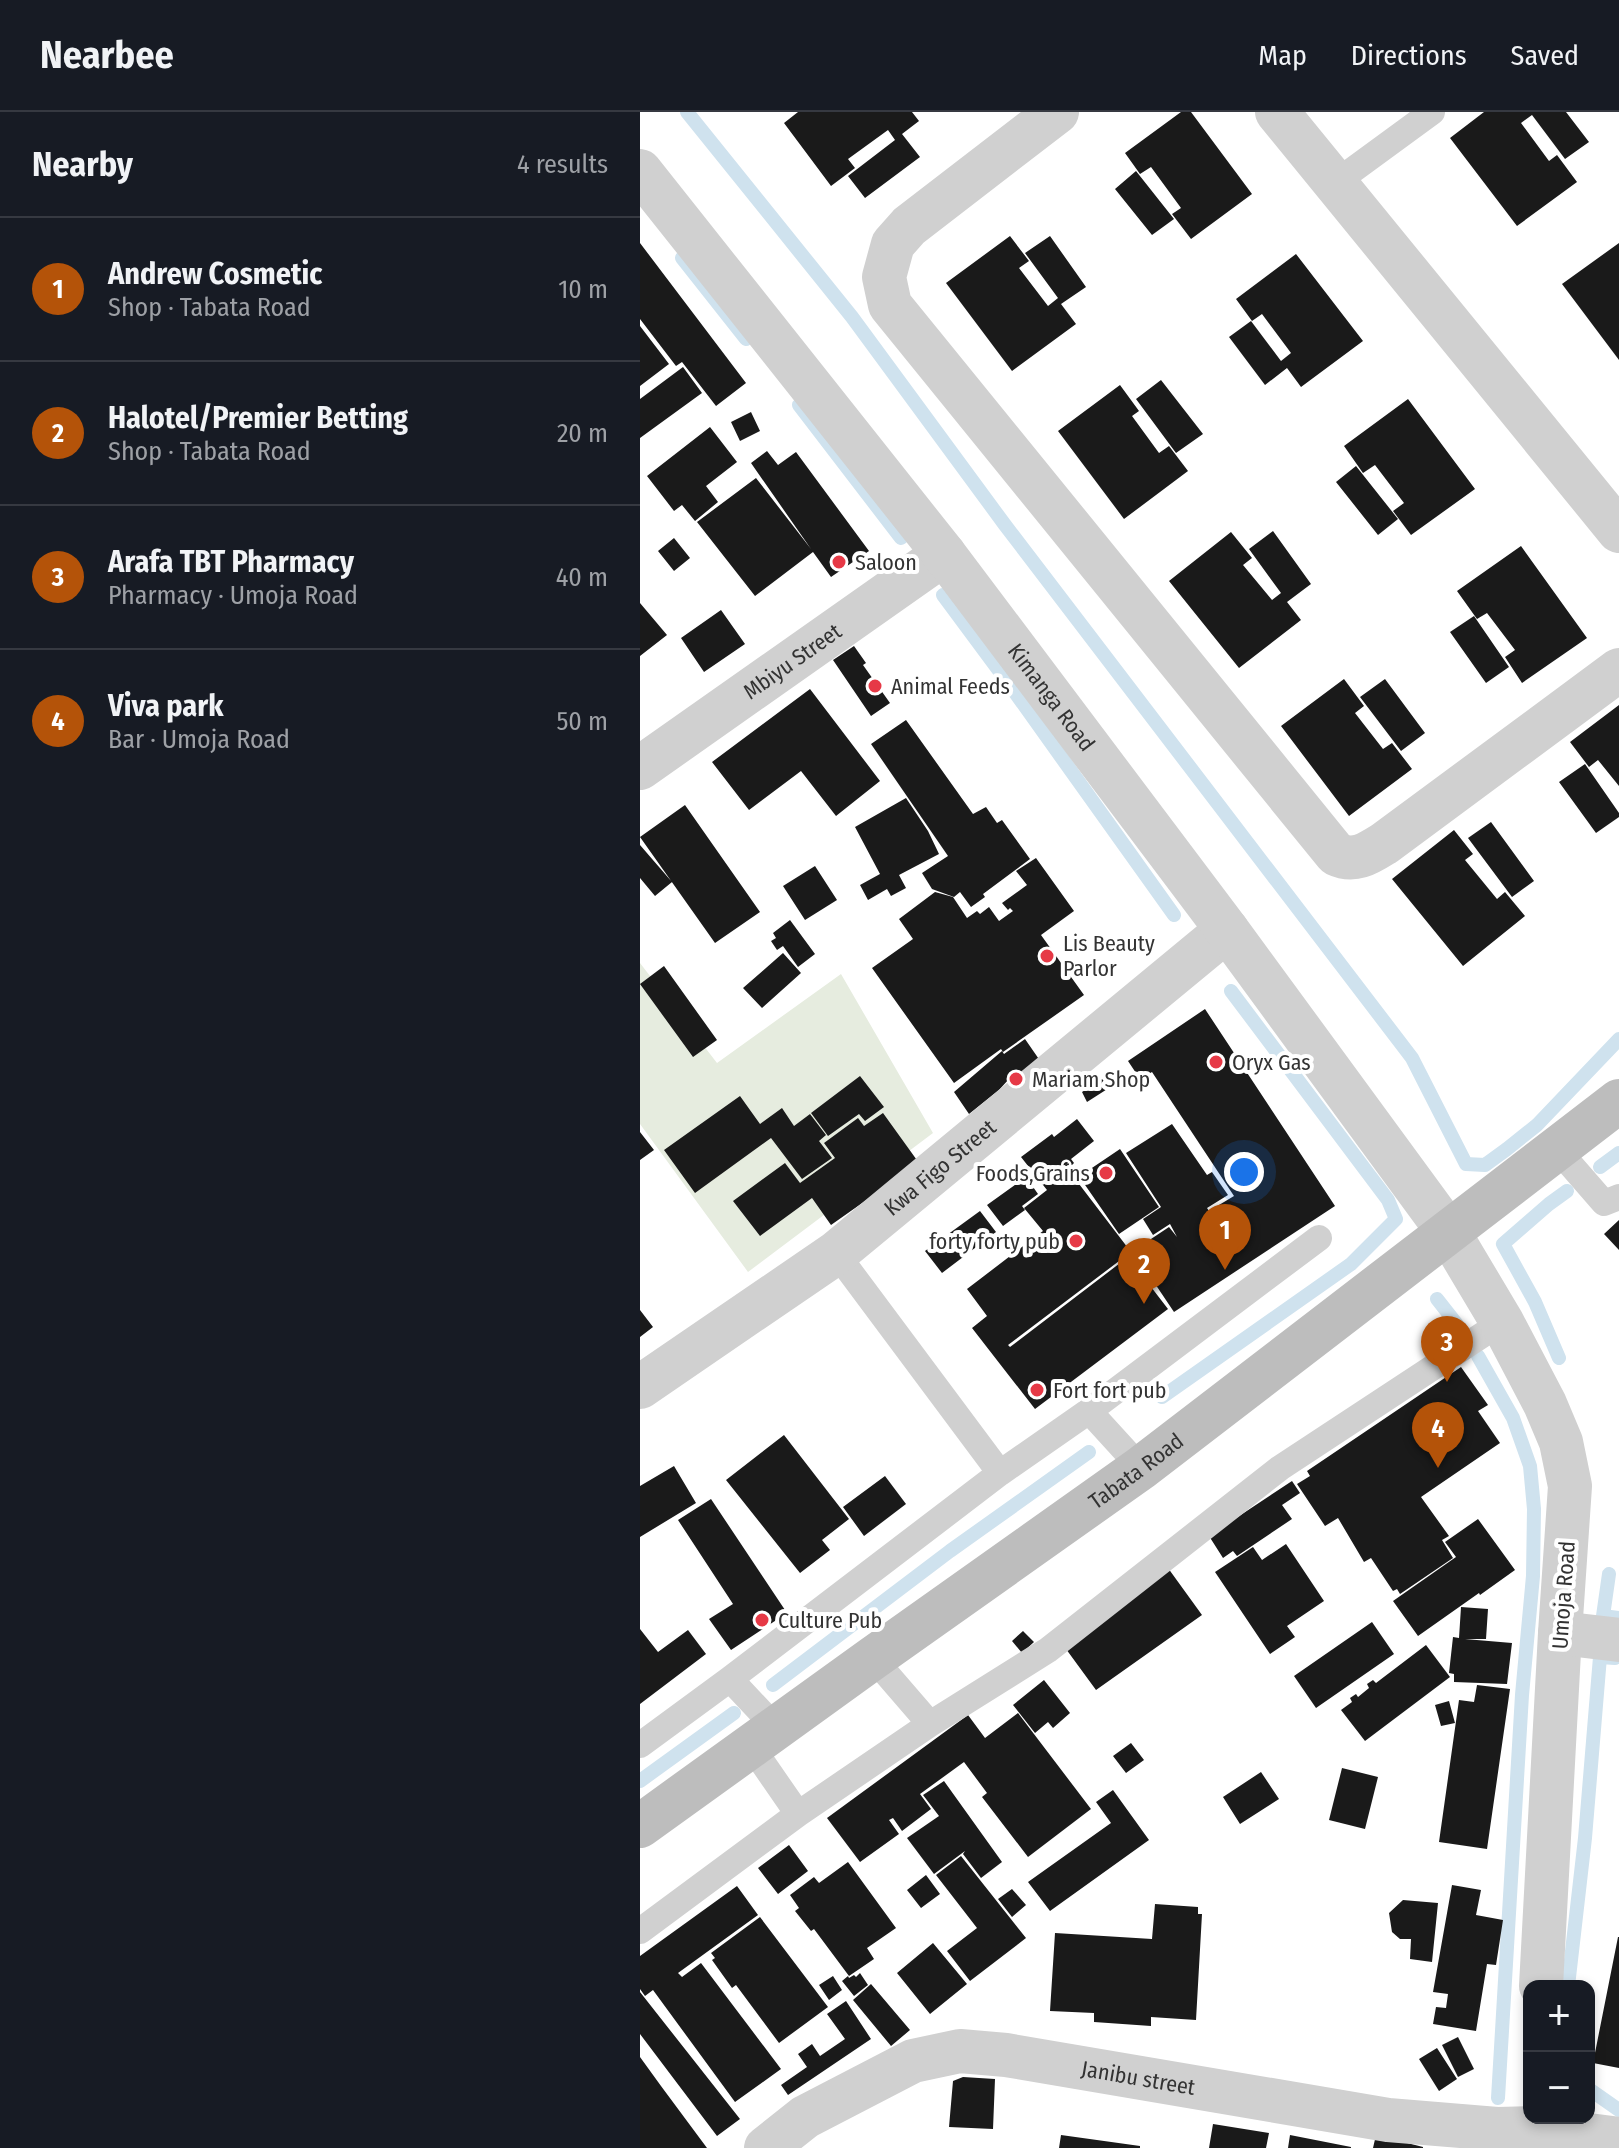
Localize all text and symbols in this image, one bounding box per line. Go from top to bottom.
text: Nearbee [40,32,174,78]
text: Map [1258,39,1307,72]
text: Directions [1351,39,1467,72]
text: Saved [1511,39,1579,72]
text: Nearby [32,144,133,185]
text: 4 results [517,149,608,180]
text: Andrew Cosmetic [108,256,322,292]
text: 1 [53,274,64,305]
text: 10 m [558,274,608,305]
text: Shop · Tabata Road [108,292,311,323]
text: Halotel/Premier Betting [108,400,408,436]
text: 2 [52,418,64,449]
text: 20 m [557,418,608,449]
text: Shop · Tabata Road [108,436,311,467]
text: Arafa TBT Pharmacy [108,544,354,580]
place label: Saloon [855,549,917,576]
marker: Saloon [830,553,848,571]
text: 3 [52,562,64,593]
text: 40 m [556,562,608,593]
text: Pharmacy · Umoja Road [108,580,358,611]
street label: Mbiyu Street [738,617,847,705]
street label: Kimanga Road [1002,638,1101,757]
place label: Animal Feeds [891,673,1010,700]
marker: Animal Feeds [866,677,884,695]
text: Viva park [108,688,223,724]
text: 4 [51,706,65,737]
text: 50 m [556,706,608,737]
text: Bar · Umoja Road [108,724,290,755]
place label: Lis Beauty Parlor [1063,930,1155,982]
marker: Lis Beauty Parlor [1038,947,1056,965]
place label: Oryx Gas [1232,1049,1311,1076]
marker: Oryx Gas [1207,1053,1225,1071]
place label: Mariam Shop [1032,1066,1150,1093]
marker: Mariam Shop [1007,1070,1025,1088]
street label: Kwa Figo Street [879,1113,1002,1222]
your location [1224,1152,1264,1192]
place label: Foods,Grains [976,1160,1090,1187]
marker: Foods,Grains [1097,1164,1115,1182]
pin: 1 [1199,1204,1251,1270]
place label: forty forty pub [929,1228,1060,1255]
marker: forty forty pub [1067,1232,1085,1250]
pin: 2 [1118,1238,1170,1304]
pin: 3 [1421,1316,1473,1382]
place label: Fort fort pub [1053,1377,1167,1404]
marker: Fort fort pub [1028,1381,1046,1399]
pin: 4 [1412,1402,1464,1468]
street label: Tabata Road [1084,1427,1189,1515]
street label: Umoja Road [1546,1540,1581,1650]
place label: Culture Pub [778,1607,882,1634]
marker: Culture Pub [753,1611,771,1629]
map controls [1523,1980,1595,2124]
button: + [1523,1980,1595,2052]
button: − [1523,2052,1595,2124]
street label: Janibu street [1079,2055,1198,2101]

